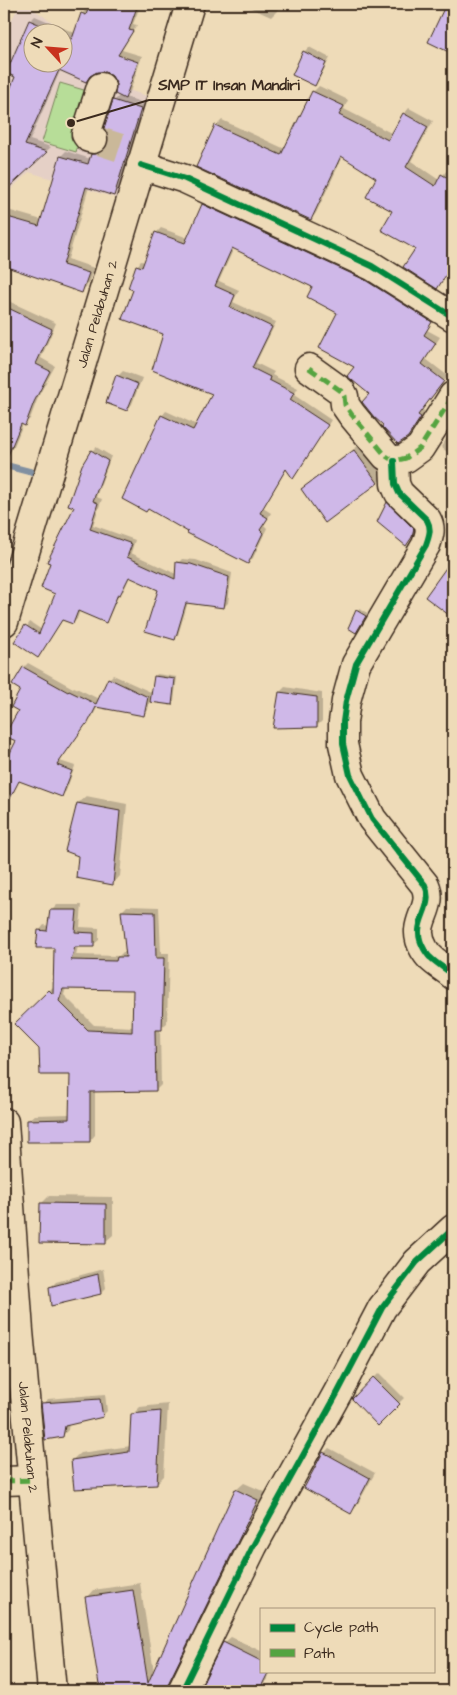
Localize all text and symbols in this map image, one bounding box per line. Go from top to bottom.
north arrow [22,22,72,72]
text: N [26,34,48,51]
callout: SMP IT Insan Mandiri [149,70,310,100]
text: SMP IT Insan Mandiri [157,75,301,96]
street label: Jalan Pelabuhan 2 [72,257,123,370]
street label: Jalan Pelabuhan 2 [13,1380,43,1494]
legend [260,1608,434,1672]
text: Cycle path [304,1617,379,1639]
text: Path [304,1643,335,1664]

